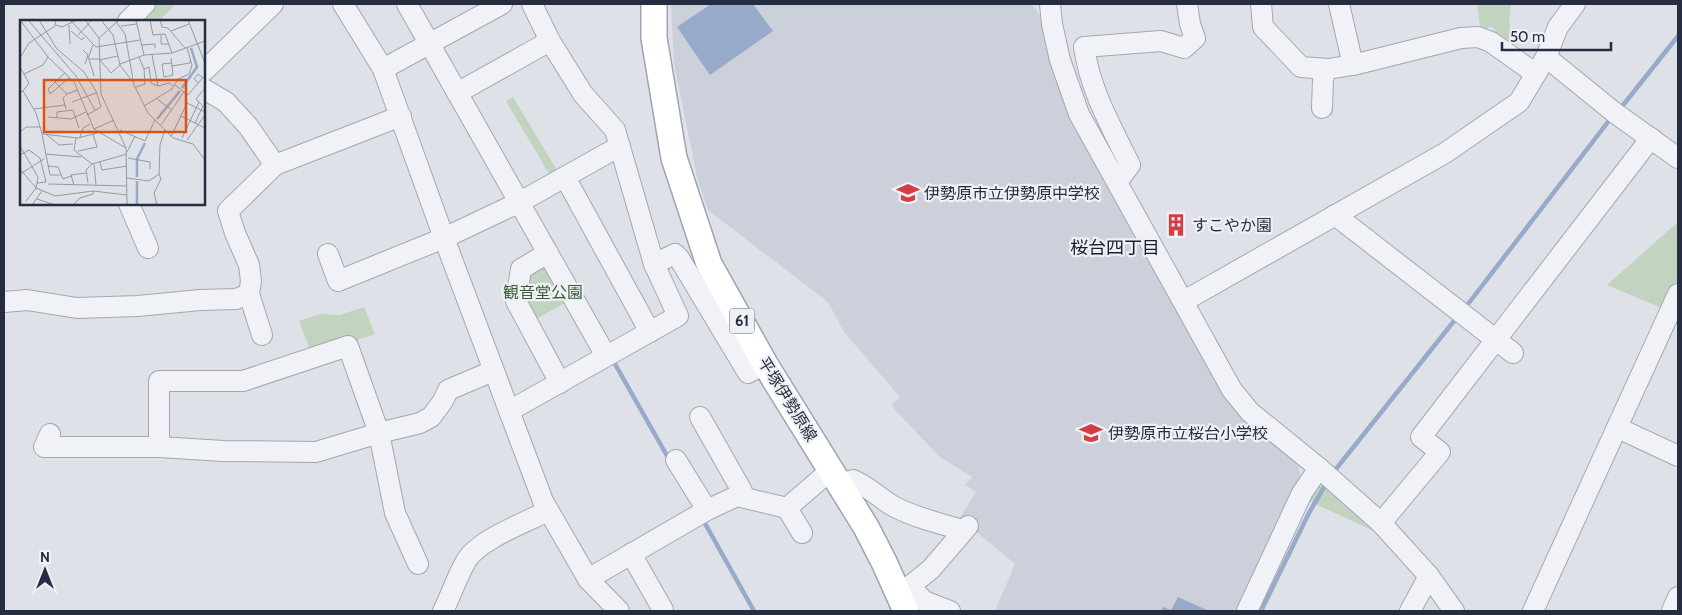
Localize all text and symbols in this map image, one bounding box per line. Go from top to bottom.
inset map [20,20,205,205]
scale bar [1502,20,1611,52]
text: 50 m [1510,28,1545,46]
school or university icon: 伊勢原市立伊勢原中学校 [895,180,921,206]
place label: 伊勢原市立伊勢原中学校 [924,184,1100,203]
building icon: すこやか園 [1163,212,1189,238]
place label: すこやか園 [1192,216,1272,235]
district label: 桜台四丁目 [1070,237,1160,259]
park label: 観音堂公園 [503,283,583,302]
road number: 61 [730,308,754,334]
street label: 平塚伊勢原線 [754,354,821,445]
school or university icon: 伊勢原市立桜台小学校 [1078,420,1104,446]
place label: 伊勢原市立桜台小学校 [1108,424,1268,443]
north arrow [20,545,70,595]
text: N [40,548,50,566]

